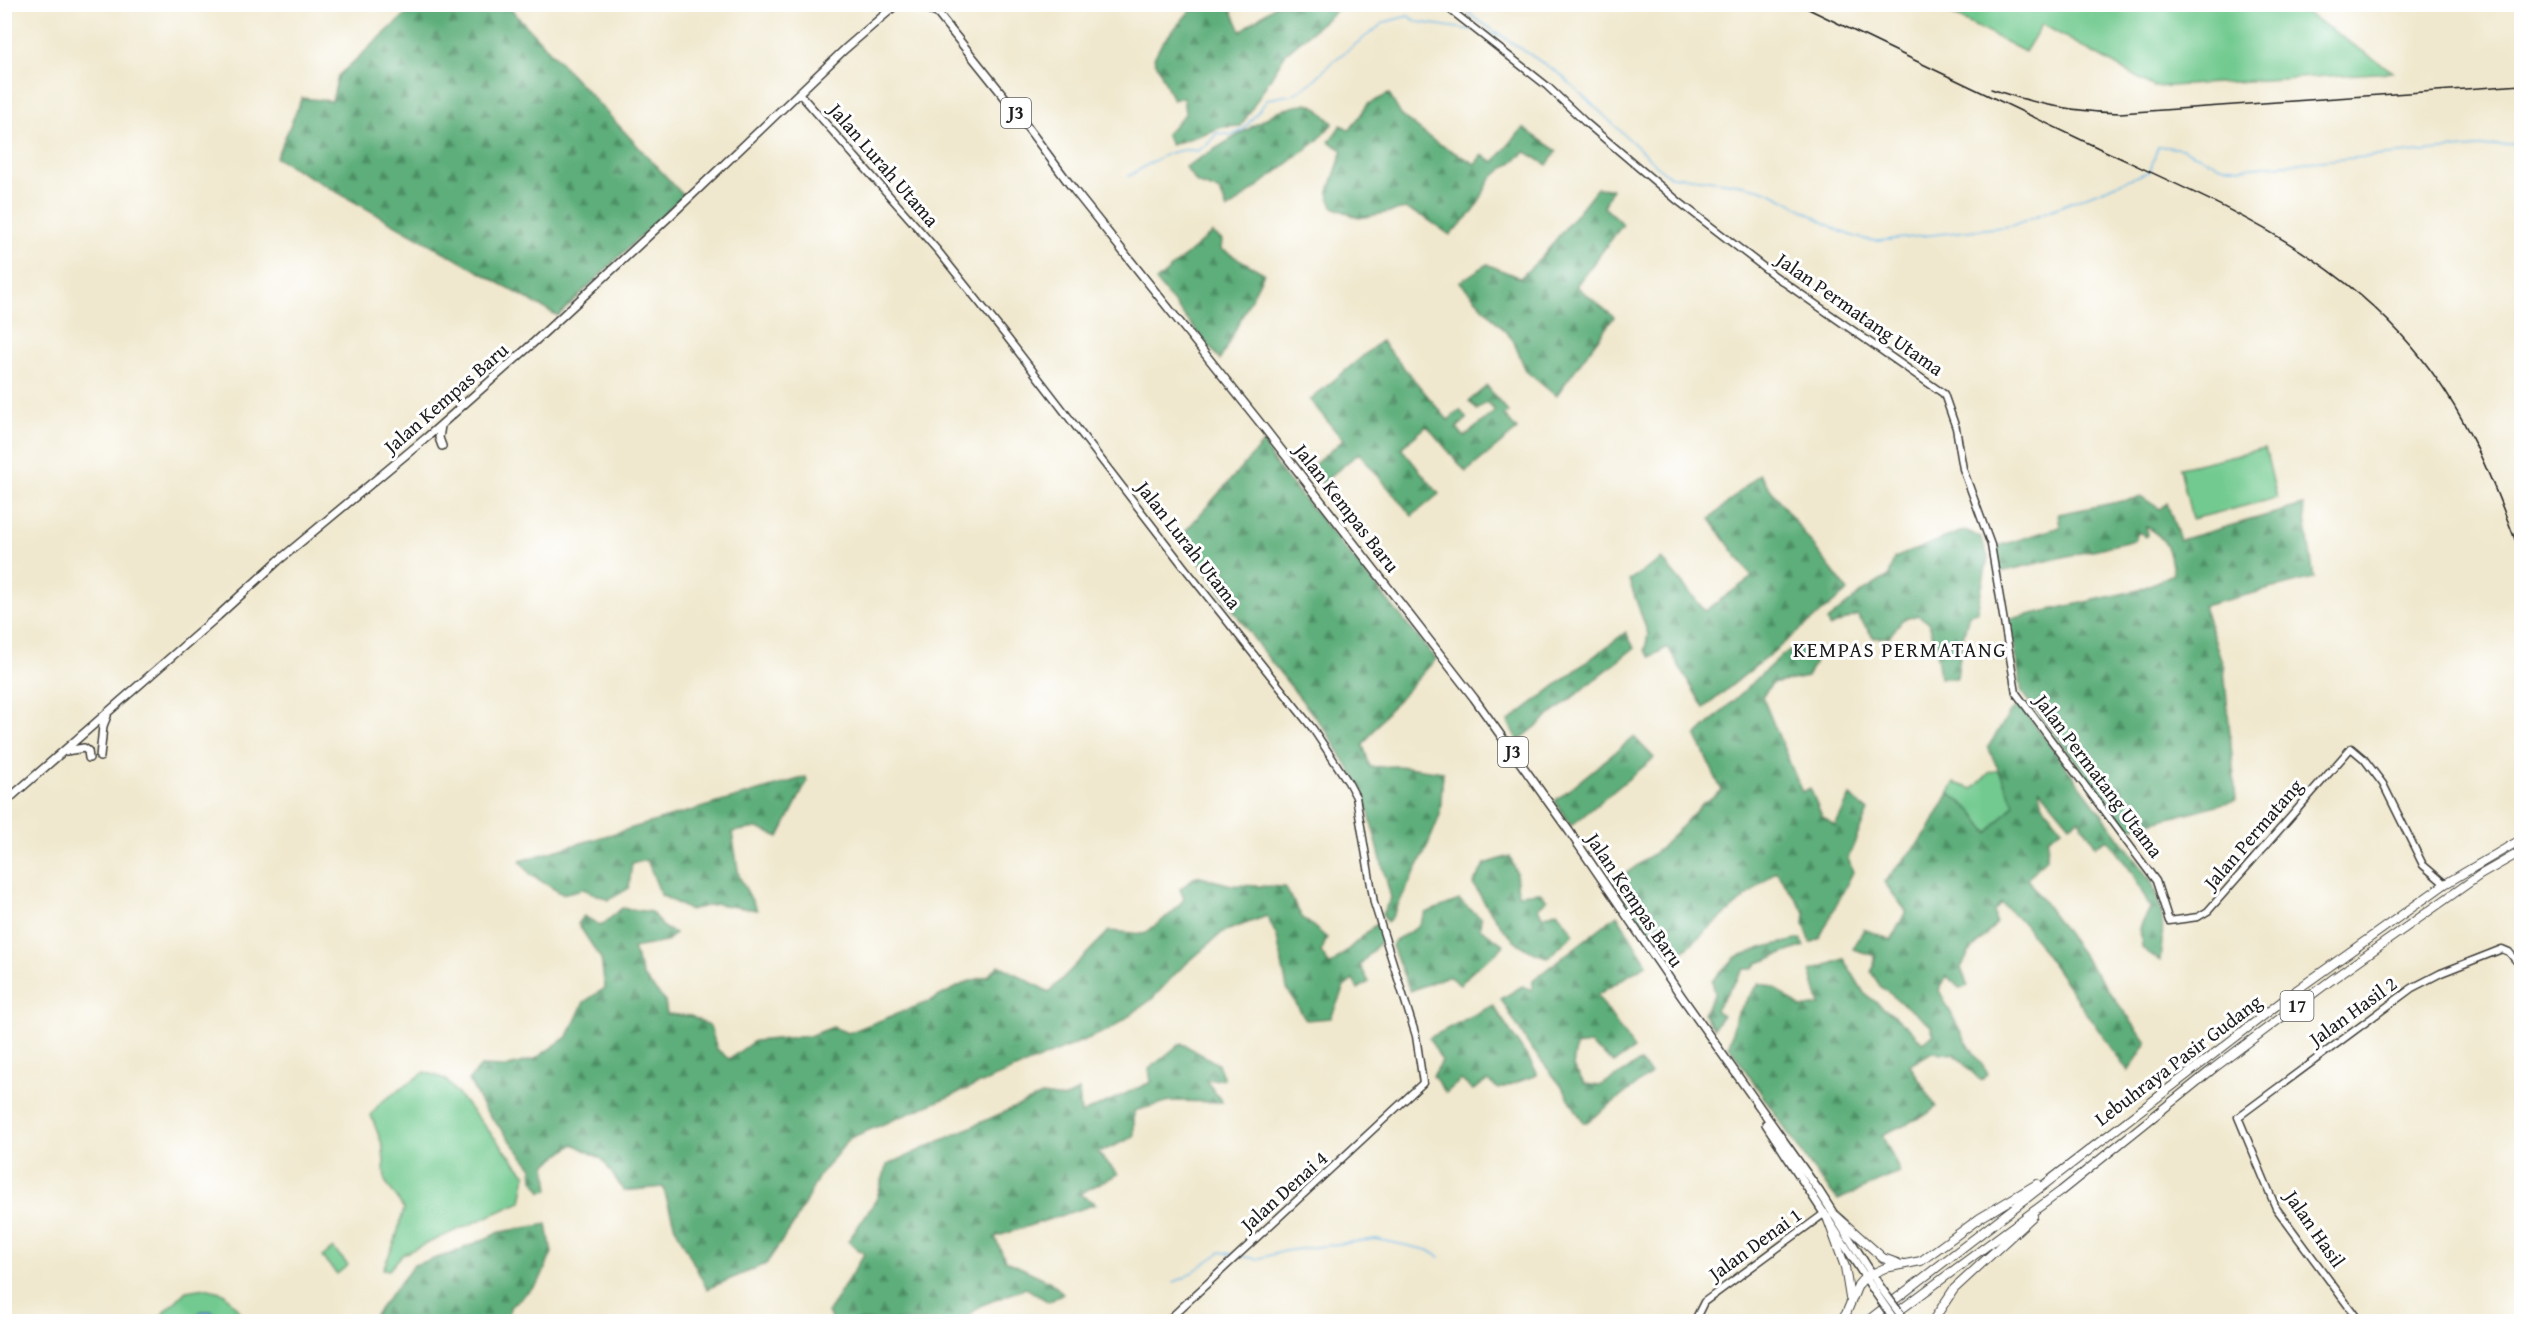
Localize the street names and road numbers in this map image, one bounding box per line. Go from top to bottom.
street label: Jalan Lurah Utama [820,94,947,233]
road number: J3 [1001,98,1031,128]
street label: Jalan Permatang Utama [1768,243,1950,383]
street label: Jalan Kempas Baru [375,335,514,462]
street label: Jalan Kempas Baru [1286,435,1407,578]
street label: Jalan Lurah Utama [1128,472,1249,615]
street label: Jalan Permatang Utama [2026,685,2171,864]
road number: J3 [1498,737,1528,767]
street label: Jalan Permatang [2194,772,2309,898]
street label: Jalan Kempas Baru [1578,824,1691,973]
street label: Jalan Hasil 2 [2300,969,2403,1054]
street label: Lebuhraya Pasir Gudang [2088,987,2267,1132]
road number: 17 [2280,991,2314,1021]
street label: Jalan Denai 4 [1231,1144,1334,1240]
street label: Jalan Hasil [2276,1182,2353,1274]
street label: Jalan Denai 1 [1700,1200,1807,1289]

